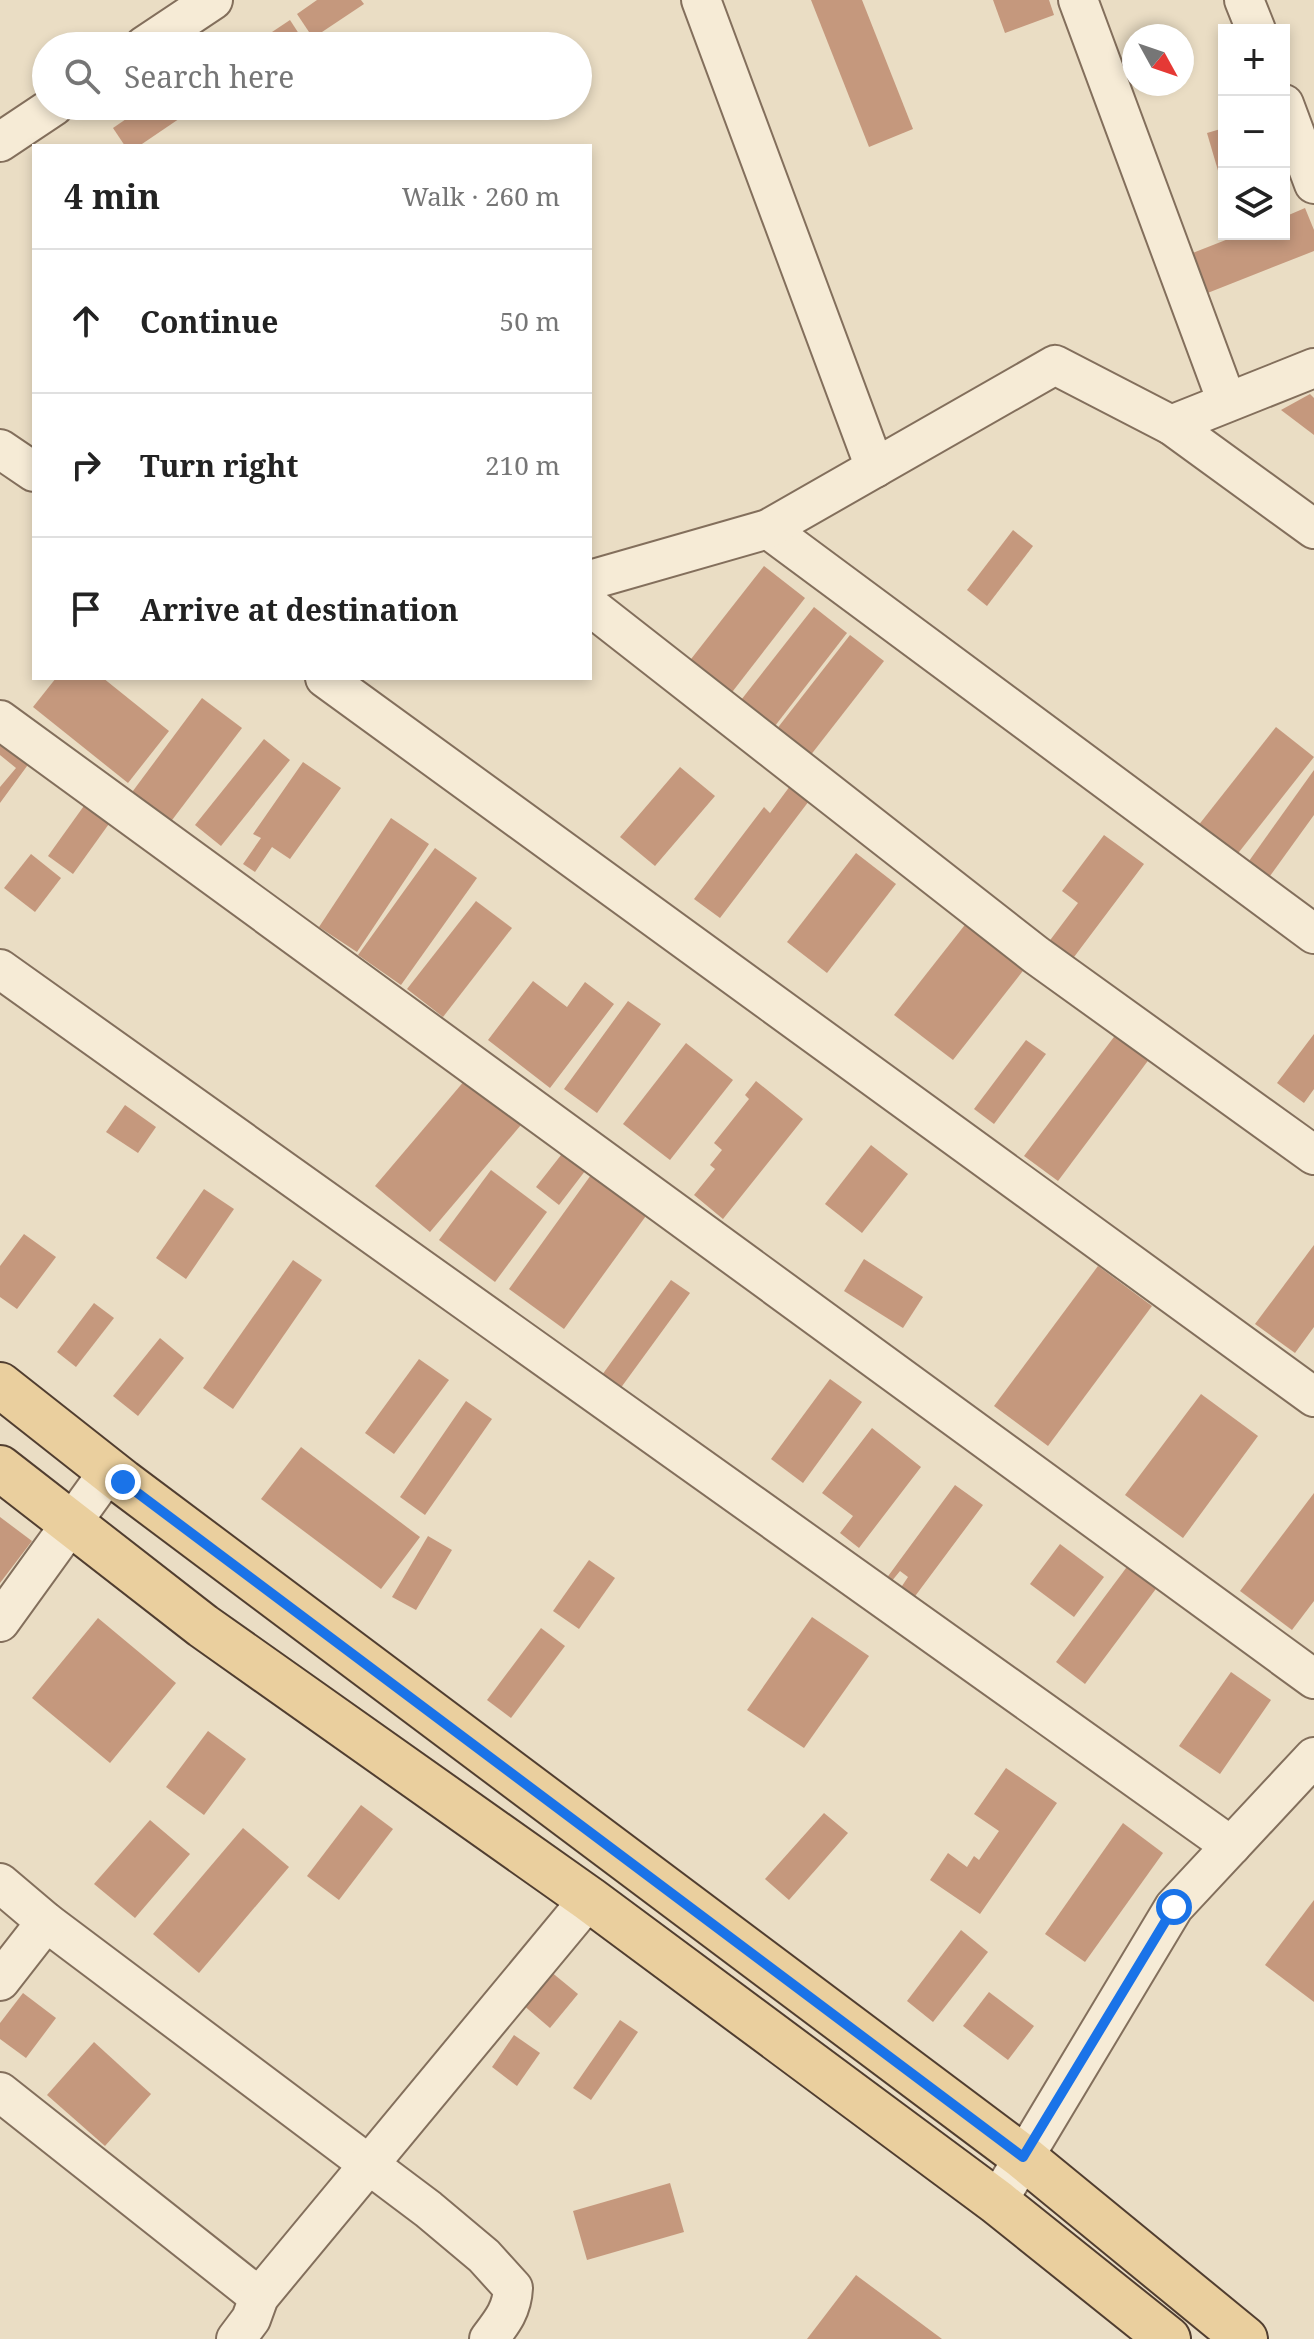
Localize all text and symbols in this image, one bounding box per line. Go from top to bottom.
north arrow [1122,24,1194,96]
map controls [1218,24,1290,240]
button: + [1218,24,1290,96]
search box [32,32,592,120]
icon: search [60,54,104,98]
text: Search here [124,56,294,97]
button: − [1218,96,1290,168]
button: layers [1218,168,1290,240]
text: 4 min [64,173,160,219]
text: Walk · 260 m [402,178,560,214]
icon: ahead [64,299,108,343]
text: Continue [140,301,278,342]
text: 50 m [500,303,560,339]
icon: right [64,443,108,487]
text: Turn right [140,445,298,486]
text: 210 m [485,447,560,483]
icon: arrive [64,587,108,631]
text: Arrive at destination [140,589,459,630]
route end [105,1464,141,1500]
route start [1156,1889,1192,1925]

